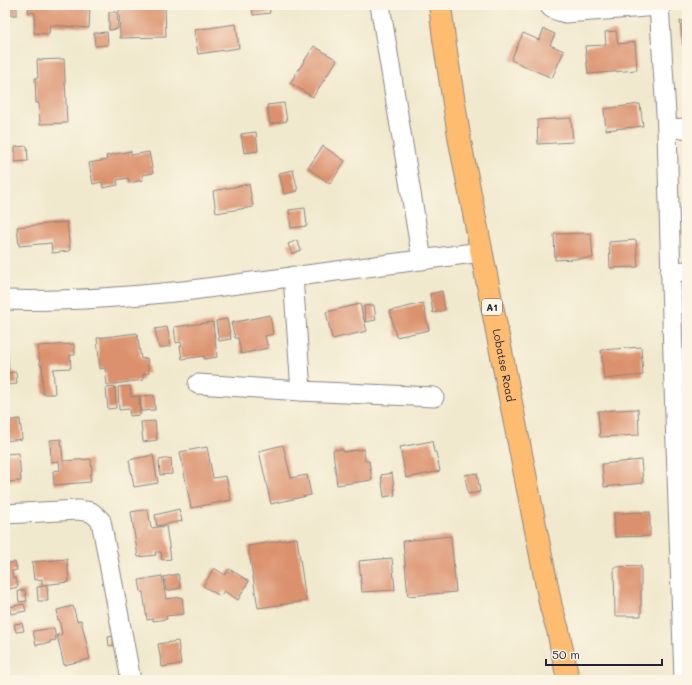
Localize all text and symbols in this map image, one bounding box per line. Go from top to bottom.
road number: A1 [482,299,502,315]
street label: Lobatse Road [490,327,519,403]
scale bar [546,641,662,667]
text: 50 m [552,646,580,662]

